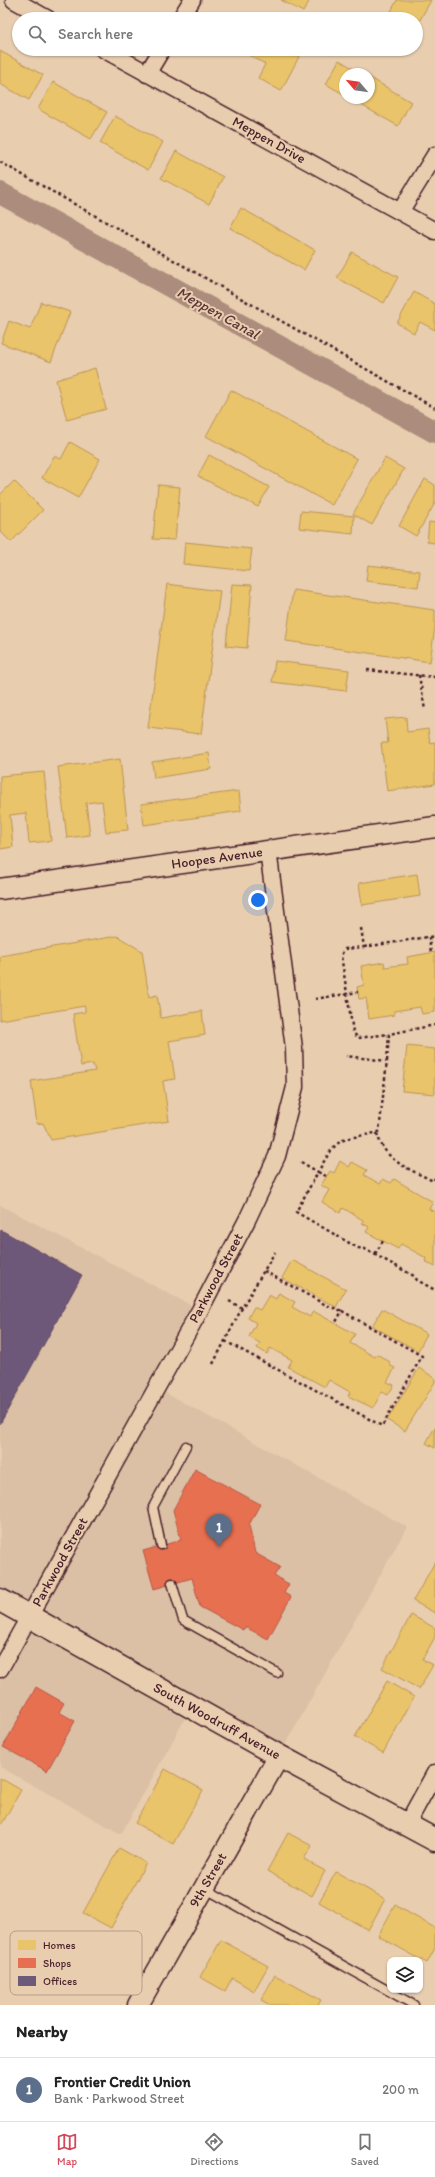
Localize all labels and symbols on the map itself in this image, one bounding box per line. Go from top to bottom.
north arrow [339,68,375,104]
street label: Meppen Drive [229,113,309,167]
water label: Meppen Canal [174,283,264,344]
street label: Hoopes Avenue [170,843,264,873]
your location [248,890,268,910]
street label: Parkwood Street [185,1230,247,1326]
street label: Parkwood Street [28,1514,92,1610]
pin: 1 [206,1514,232,1547]
street label: South Woodruff Avenue [150,1679,284,1763]
street label: 9th Street [186,1850,230,1910]
legend [10,1931,142,1995]
text: Homes [43,1939,76,1952]
text: Shops [43,1957,71,1970]
text: Offices [43,1975,77,1988]

